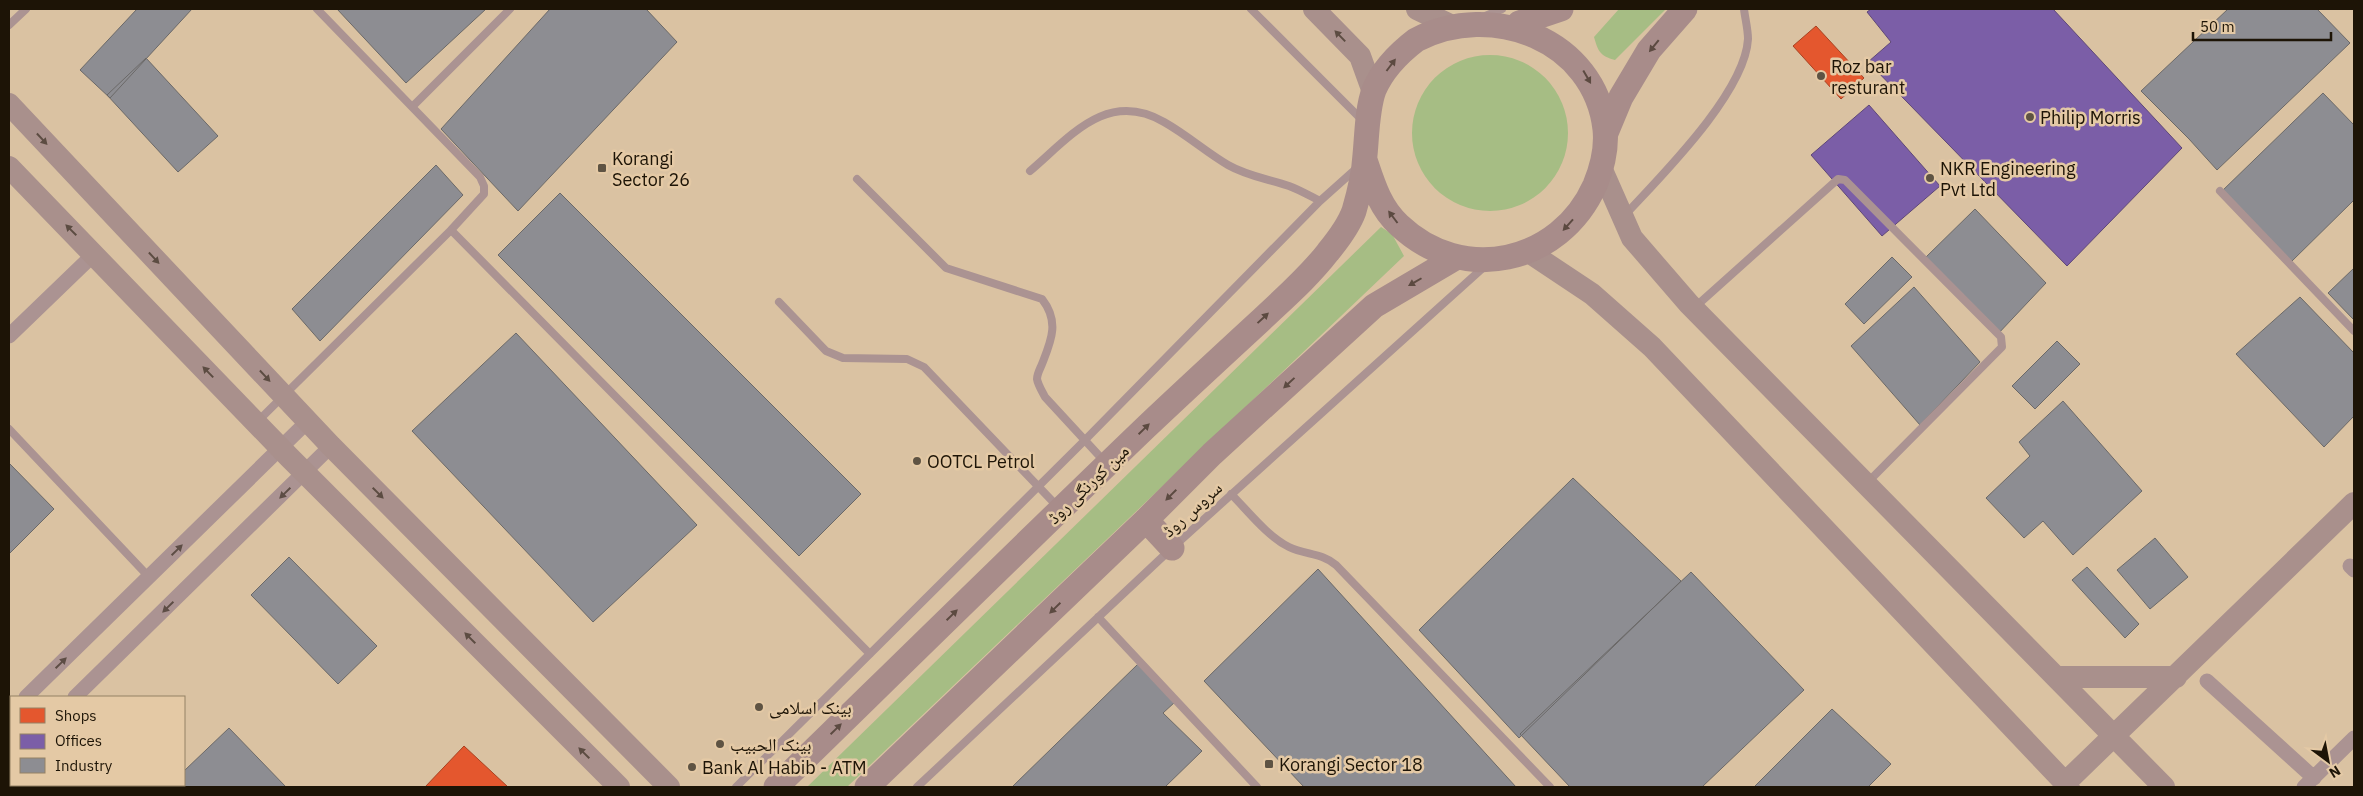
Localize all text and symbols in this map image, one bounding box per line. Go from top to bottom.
scale bar [2193,10,2330,42]
text: 50 m [2200,17,2235,36]
one-way arrow [1334,30,1346,42]
one-way arrow [1648,39,1659,52]
place label: Roz bar resturant [1831,55,1905,99]
one-way arrow [1386,58,1396,72]
one-way arrow [1583,70,1592,84]
marker: Roz bar resturant [1815,70,1827,82]
place label: Philip Morris [2040,106,2141,129]
marker: Philip Morris [2024,111,2036,123]
one-way arrow [36,133,48,145]
place label: Korangi Sector 26 [612,147,690,191]
place label: NKR Engineering Pvt Ltd [1940,157,2076,201]
marker: Korangi Sector 26 [596,162,608,174]
marker: NKR Engineering Pvt Ltd [1924,172,1936,184]
one-way arrow [1388,210,1398,224]
one-way arrow [1562,219,1574,231]
one-way arrow [65,224,77,236]
one-way arrow [148,251,160,263]
one-way arrow [1408,277,1421,286]
one-way arrow [1257,312,1269,324]
one-way arrow [202,367,214,379]
one-way arrow [259,370,271,382]
one-way arrow [1284,377,1296,389]
one-way arrow [1138,423,1150,435]
street label: مین کورنگی روڈ [1042,439,1134,529]
place label: OOTCL Petrol [927,450,1035,473]
marker: OOTCL Petrol [911,455,923,467]
street label: سروس روڈ [1157,476,1227,542]
one-way arrow [279,487,291,499]
one-way arrow [372,487,384,499]
one-way arrow [1165,489,1177,501]
one-way arrow [171,544,183,556]
one-way arrow [163,601,175,613]
one-way arrow [1049,602,1061,614]
one-way arrow [946,609,958,621]
one-way arrow [464,632,476,644]
one-way arrow [54,657,66,669]
legend [10,696,185,786]
place label: بینک اسلامی [769,696,852,719]
marker: بینک اسلامی [753,701,765,713]
text: Shops [55,706,97,725]
one-way arrow [830,723,842,735]
text: Offices [55,731,102,750]
place label: بينک الحبيب [730,733,811,756]
north arrow [2303,736,2353,786]
marker: بينک الحبيب [714,738,726,750]
one-way arrow [579,747,591,759]
place label: Korangi Sector 18 [1279,753,1423,776]
text: Industry [55,756,113,775]
place label: Bank Al Habib - ATM [702,756,867,779]
marker: Korangi Sector 18 [1263,758,1275,770]
marker: Bank Al Habib - ATM [686,761,698,773]
text: N [2326,762,2344,782]

